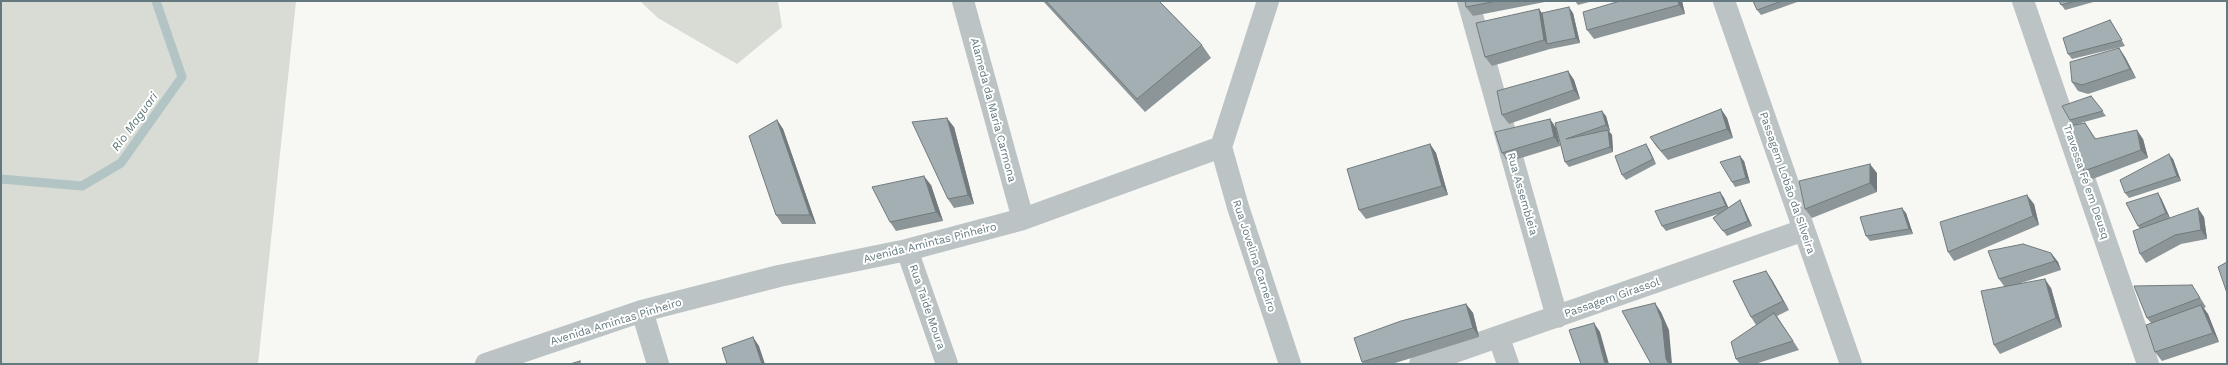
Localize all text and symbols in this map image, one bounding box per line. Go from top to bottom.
street label: Alameda da Maria Carmona [967,36,1019,184]
water label: Rio Maguari [109,90,161,154]
street label: Passagem Lobão da Silveira [1756,110,1818,256]
street label: Travessa Fé em Deusq [2060,123,2112,241]
street label: Rua Assembleia [1504,151,1540,237]
street label: Rua Jovelina Carneiro [1230,198,1278,314]
street label: Avenida Amintas Pinheiro [862,220,998,266]
street label: Rua Taide Moura [906,263,948,351]
street label: Passagem Girassol [1562,275,1662,321]
street label: Avenida Amintas Pinheiro [549,296,683,348]

